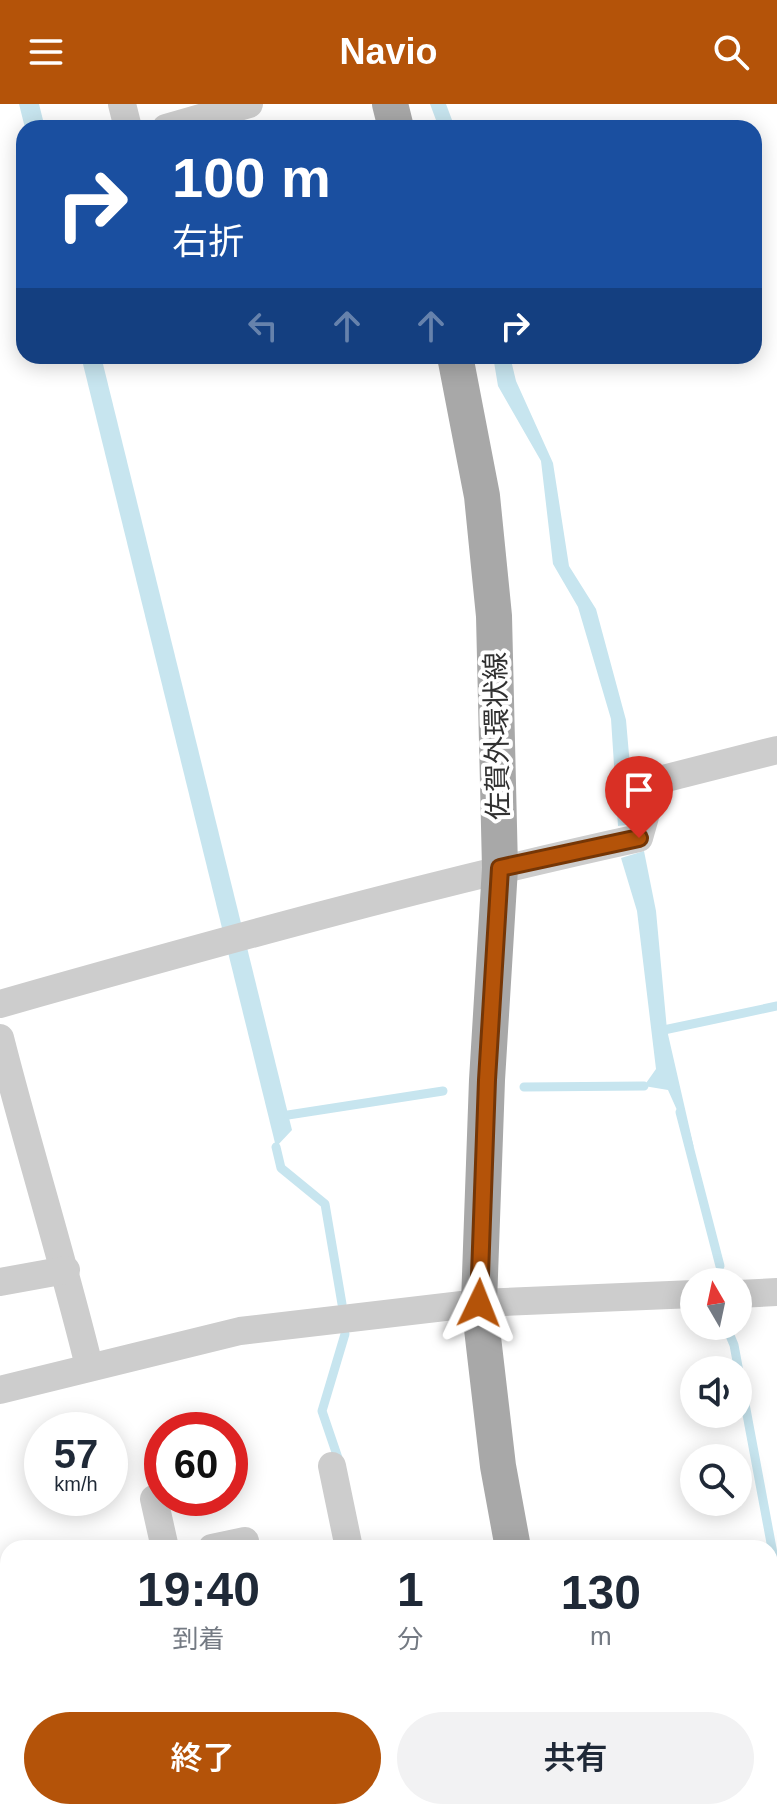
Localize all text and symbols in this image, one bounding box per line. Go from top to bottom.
icon: menu [24,30,68,74]
icon: search [709,30,753,74]
text: Navio [339,31,438,72]
text: 100 m [172,146,331,209]
icon: right [40,152,144,256]
text: 右折 [172,221,244,262]
icon: left [241,304,285,348]
icon: ahead [325,304,369,348]
icon: ahead [409,304,453,348]
icon: right [493,304,537,348]
street label: 佐賀外環状線 [480,652,514,820]
pin [605,756,673,838]
icon: arrive [617,768,661,812]
position arrow [437,1261,521,1345]
north arrow [680,1268,752,1340]
map controls [680,1268,752,1516]
button: sound [680,1356,752,1428]
speed limit sign: 60 [144,1412,248,1516]
text: 57 [54,1432,98,1476]
button: search [680,1444,752,1516]
text: km/h [54,1473,98,1495]
text: 19:40 [137,1563,260,1616]
text: 1 [397,1563,424,1616]
text: 130 [561,1566,641,1619]
text: m [590,1621,612,1651]
text: 到着 [172,1624,225,1654]
text: 分 [397,1624,423,1654]
button: 終了 [24,1712,381,1804]
button: 共有 [397,1712,754,1804]

